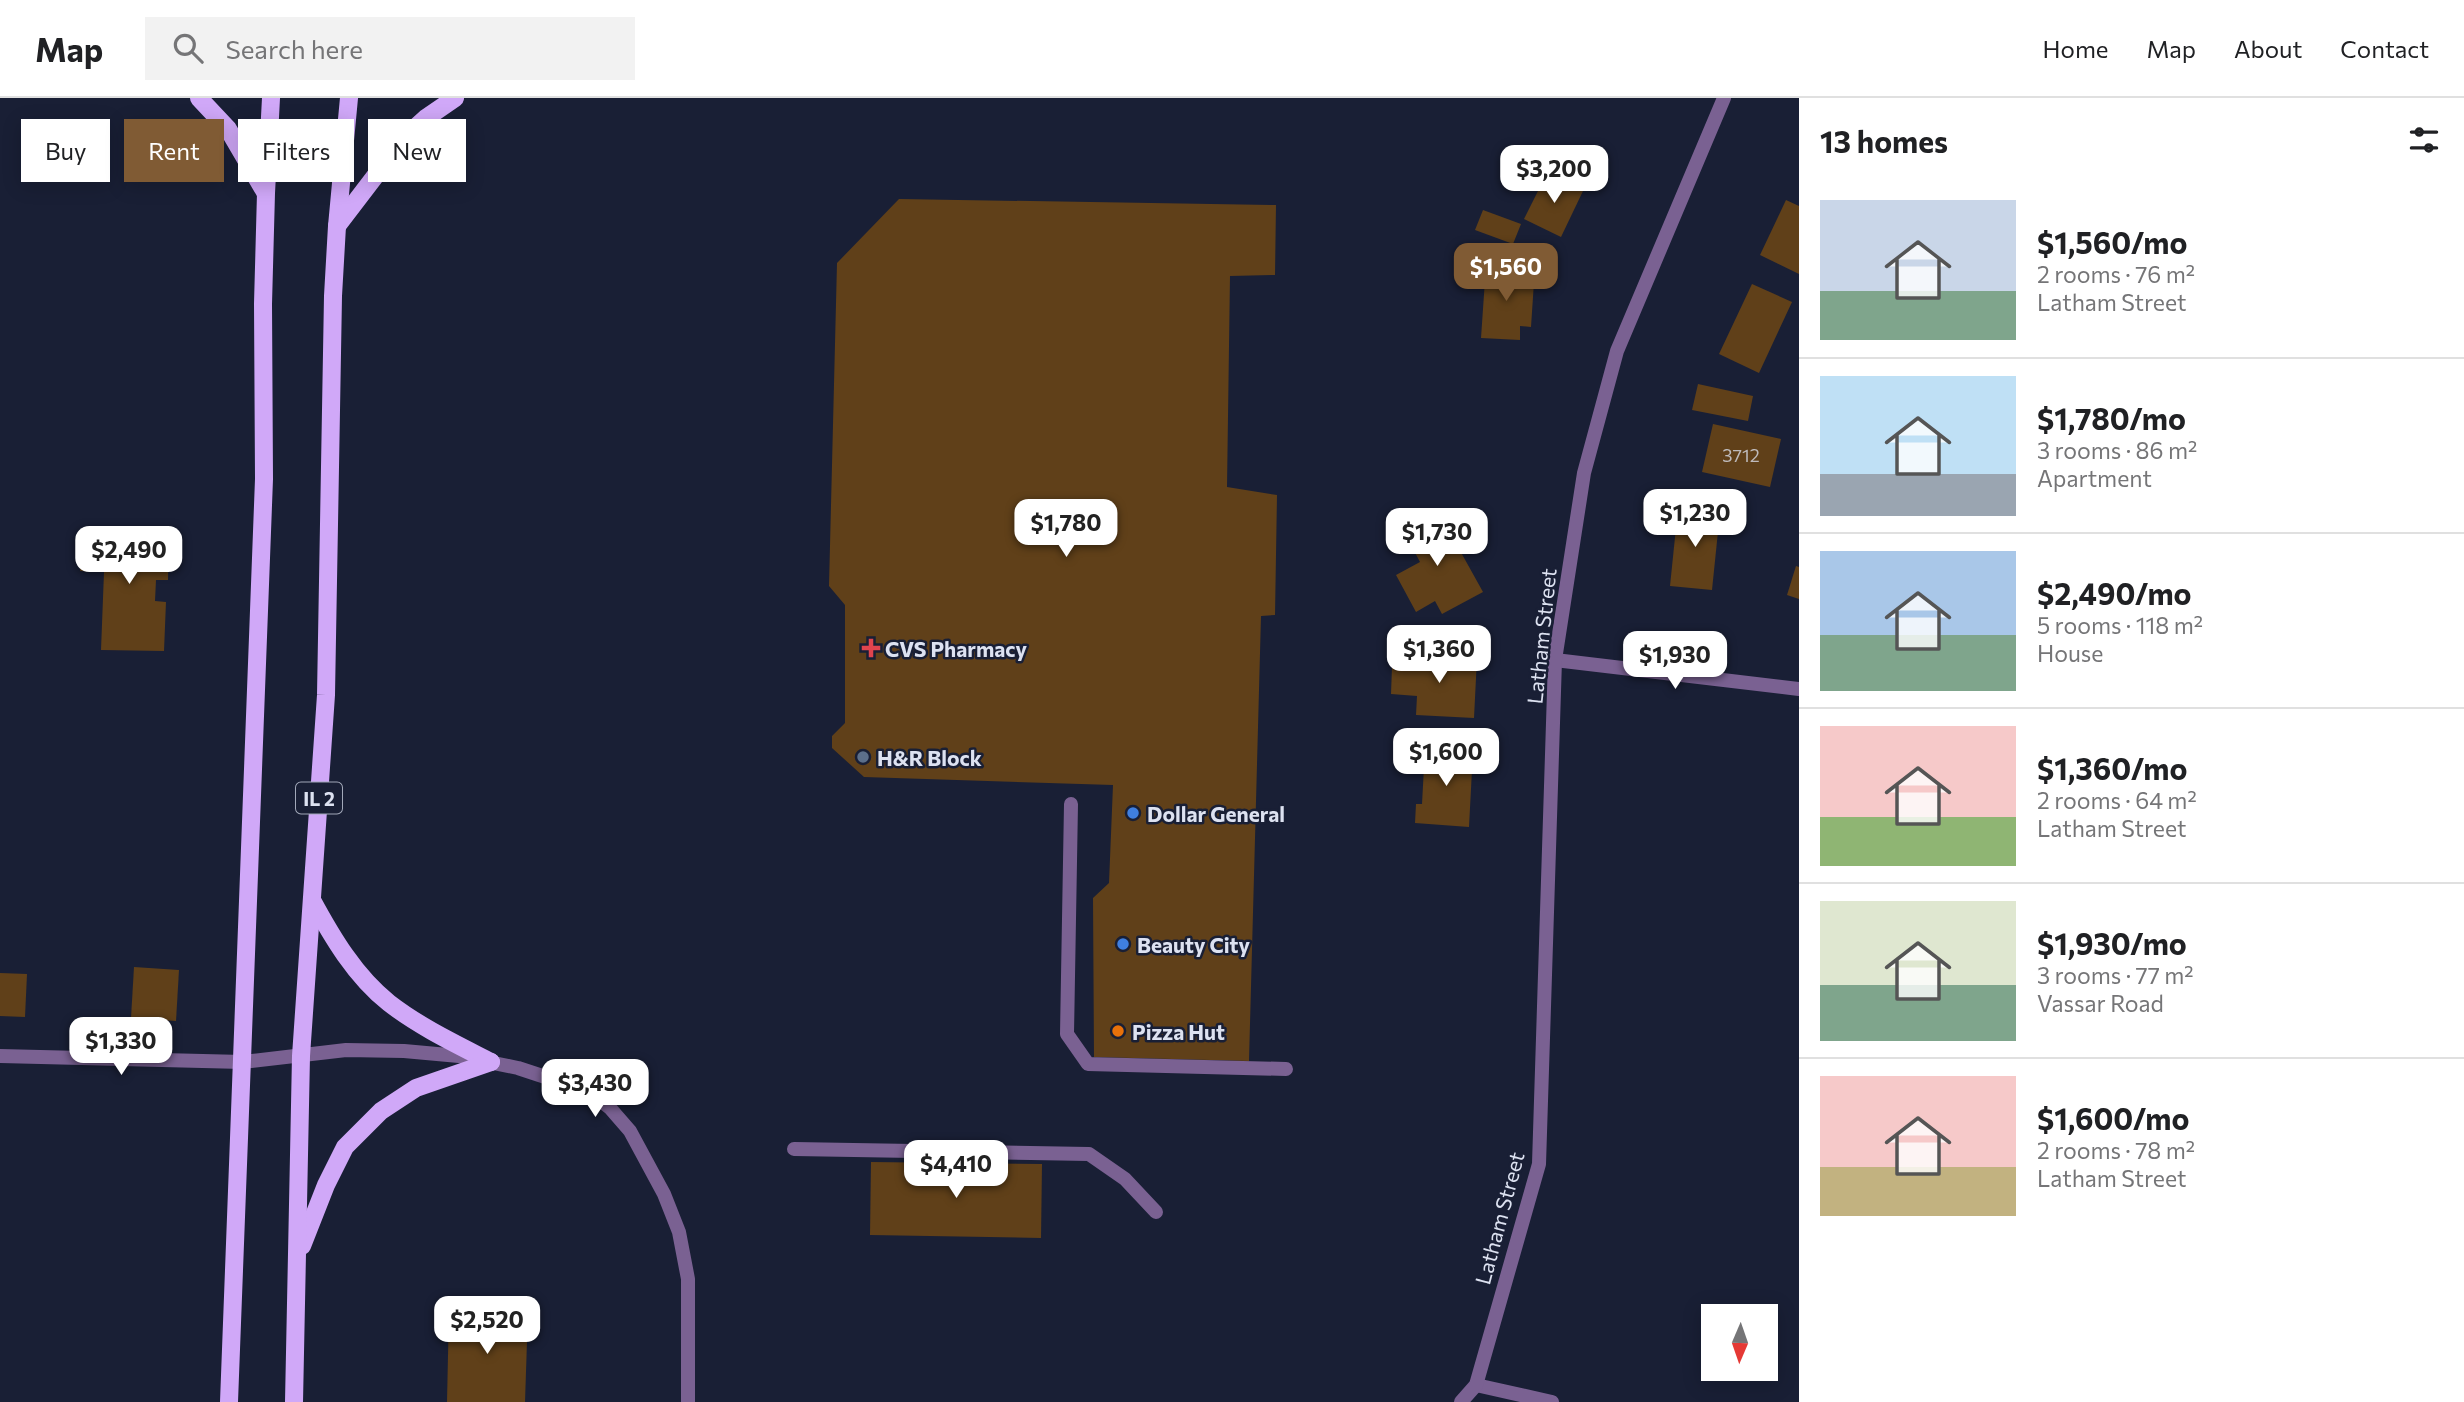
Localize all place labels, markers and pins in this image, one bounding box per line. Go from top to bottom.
pin: $3,200 [1497,146,1611,205]
pin: $1,560 [1449,244,1563,303]
pin: $1,230 [1638,490,1752,549]
pin: $1,780 [1009,500,1123,559]
pin: $1,730 [1380,508,1494,568]
pin: $2,490 [72,526,186,586]
pin: $1,360 [1382,626,1496,685]
pin: $1,930 [1618,632,1732,691]
place label: CVS Pharmacy [885,636,1028,661]
marker: CVS Pharmacy [863,640,879,656]
pin: $1,600 [1389,728,1503,788]
place label: H&R Block [877,745,982,770]
marker: H&R Block [855,749,871,765]
place label: Dollar General [1147,801,1285,826]
marker: Dollar General [1125,805,1141,821]
place label: Beauty City [1137,932,1250,957]
marker: Beauty City [1115,936,1131,952]
pin: $1,330 [64,1018,178,1077]
place label: Pizza Hut [1132,1019,1225,1044]
marker: Pizza Hut [1110,1023,1126,1039]
pin: $3,430 [538,1060,652,1119]
pin: $4,410 [899,1140,1013,1200]
pin: $2,520 [430,1296,544,1356]

